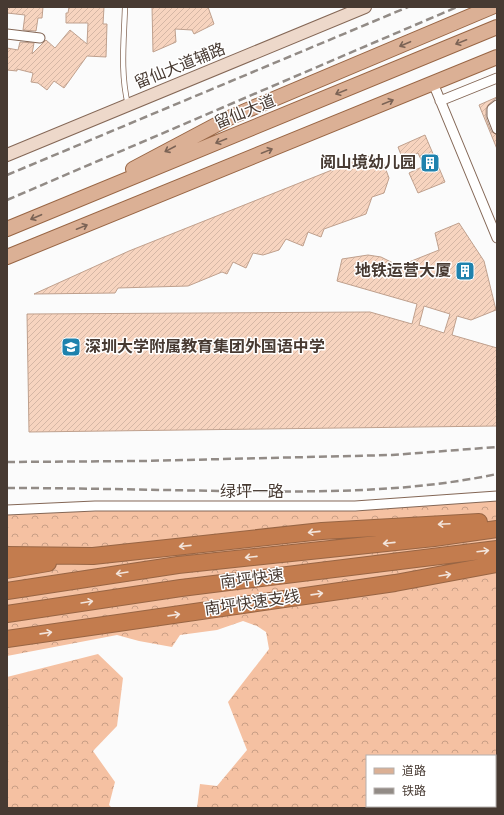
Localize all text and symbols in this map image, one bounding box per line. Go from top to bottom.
street label: 留仙大道辅路 [131,37,229,95]
one-way arrow [455,39,467,46]
one-way arrow [399,40,411,48]
one-way arrow [335,88,347,96]
street label: 留仙大道 [211,89,279,135]
one-way arrow [381,98,393,105]
one-way arrow [215,138,227,145]
one-way arrow [165,145,177,153]
one-way arrow [261,147,273,154]
place label: 阅山境幼儿园 [320,151,416,175]
building icon: 阅山境幼儿园 [419,152,441,174]
one-way arrow [30,214,42,222]
one-way arrow [76,222,88,230]
place label: 地铁运营大厦 [355,259,451,283]
building icon: 地铁运营大厦 [454,260,476,282]
place label: 深圳大学附属教育集团外国语中学 [85,335,325,359]
school or university icon: 深圳大学附属教育集团外国语中学 [60,336,82,358]
street label: 绿坪一路 [220,480,284,504]
one-way arrow [438,521,451,528]
one-way arrow [308,528,321,536]
one-way arrow [383,539,396,546]
one-way arrow [179,542,192,550]
one-way arrow [476,547,489,555]
one-way arrow [245,553,258,561]
street label: 南坪快速 [219,563,285,595]
one-way arrow [116,569,129,577]
one-way arrow [438,571,451,579]
street label: 南坪快速支线 [203,584,301,622]
one-way arrow [310,590,323,598]
one-way arrow [80,598,93,606]
one-way arrow [167,611,180,619]
one-way arrow [39,629,52,637]
legend [366,755,496,807]
text: 道路 [402,762,426,781]
text: 铁路 [402,782,426,801]

